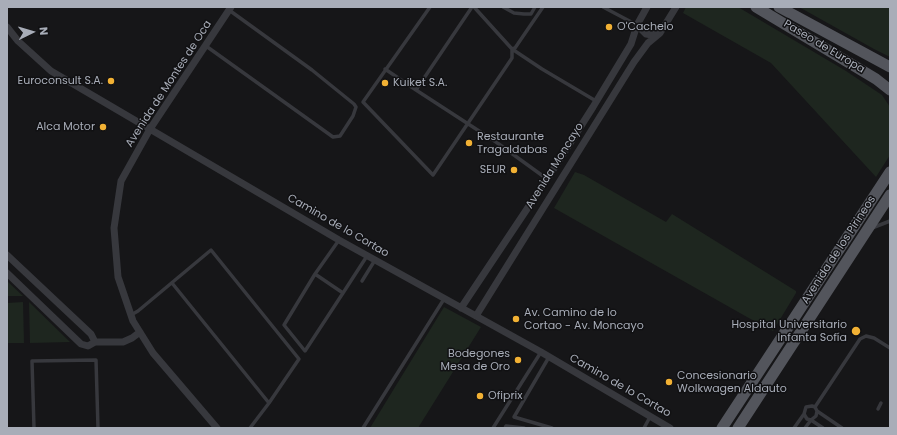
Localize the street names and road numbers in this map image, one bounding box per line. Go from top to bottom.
street label: Avenida de Montes de Oca [123,18,215,150]
street label: Paseo de Europa [781,18,867,76]
street label: Avenida Moncayo [523,121,587,211]
street label: Camino de lo Cortao [285,192,391,260]
street label: Avenida de los Pirineos [799,194,879,306]
street label: Camino de lo Cortao [567,352,673,420]

